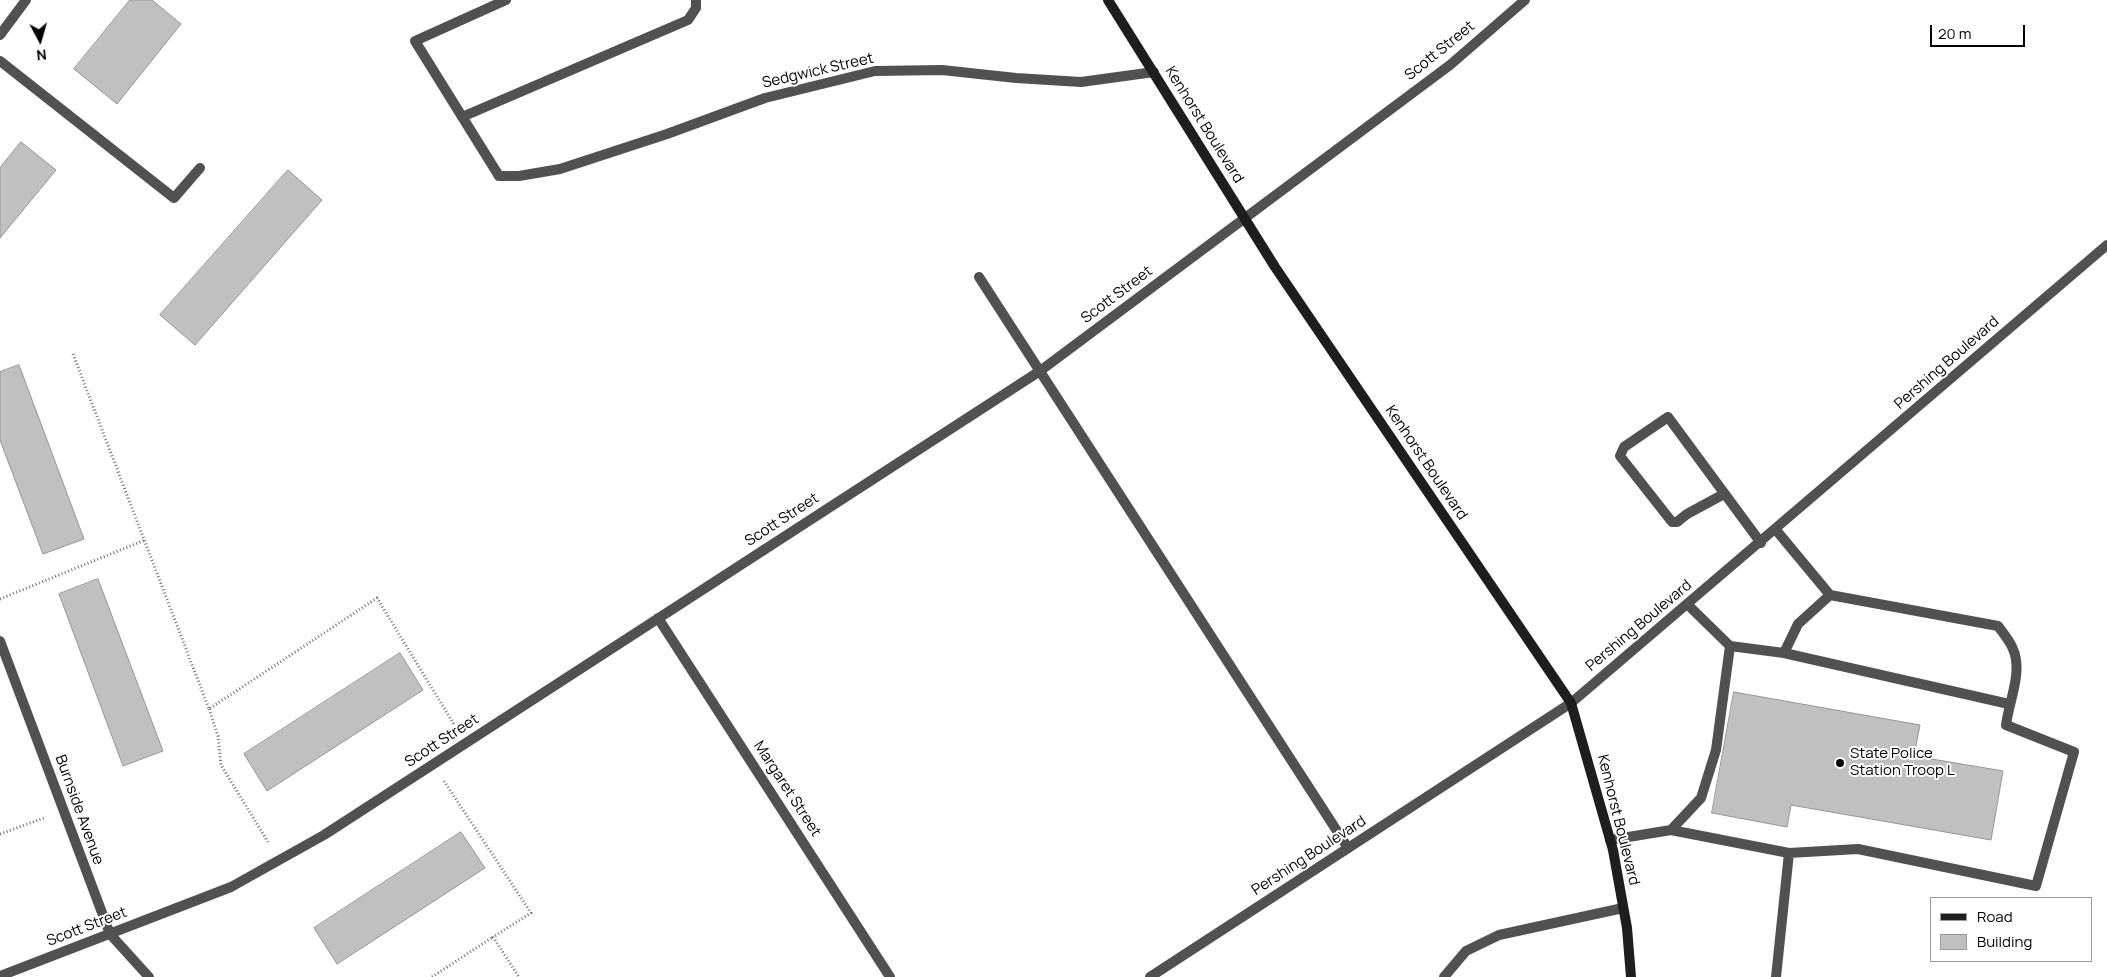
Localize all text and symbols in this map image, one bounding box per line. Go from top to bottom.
north arrow [15,15,65,65]
scale bar [1932,15,2027,47]
street label: Scott Street [1402,17,1478,85]
text: 20 m [1938,23,1971,44]
text: N [36,45,48,65]
street label: Sedgwick Street [761,49,875,93]
street label: Kenhorst Boulevard [1161,63,1247,187]
street label: Scott Street [1078,262,1156,328]
street label: Pershing Boulevard [1891,313,2003,413]
street label: Kenhorst Boulevard [1381,402,1471,524]
street label: Scott Street [742,489,822,551]
street label: Pershing Boulevard [1582,577,1696,675]
street label: Scott Street [402,710,482,772]
street label: Margaret Street [749,738,825,840]
place label: State Police Station Troop L [1850,745,1955,780]
street label: Burnside Avenue [51,753,107,867]
street label: Kenhorst Boulevard [1593,753,1643,887]
marker: State Police Station Troop L [1834,757,1846,769]
street label: Pershing Boulevard [1249,812,1369,900]
legend [1930,897,2092,962]
street label: Scott Street [44,903,130,951]
text: Road [1977,906,2013,927]
text: Building [1977,931,2032,952]

